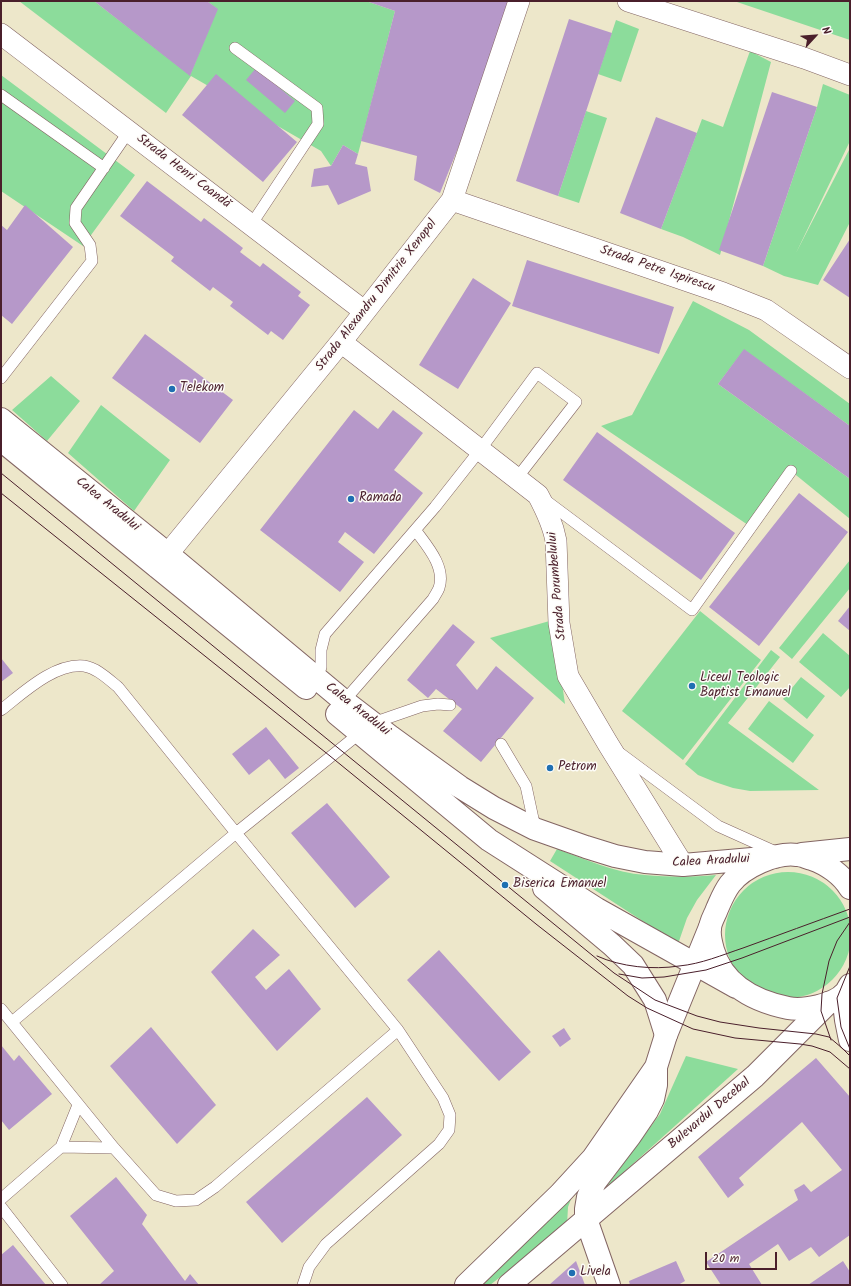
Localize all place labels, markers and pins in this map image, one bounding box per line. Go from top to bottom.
place label: Telekom [180,381,224,397]
marker: Telekom [167,384,177,394]
place label: Ramada [359,491,402,507]
marker: Ramada [346,494,356,504]
place label: Liceul Teologic Baptist Emanuel [700,671,791,702]
marker: Liceul Teologic Baptist Emanuel [687,681,697,691]
place label: Petrom [558,760,596,776]
marker: Petrom [545,763,555,773]
place label: Biserica Emanuel [513,877,607,893]
marker: Biserica Emanuel [500,880,510,890]
place label: Livela [580,1265,611,1281]
marker: Livela [567,1268,577,1278]

